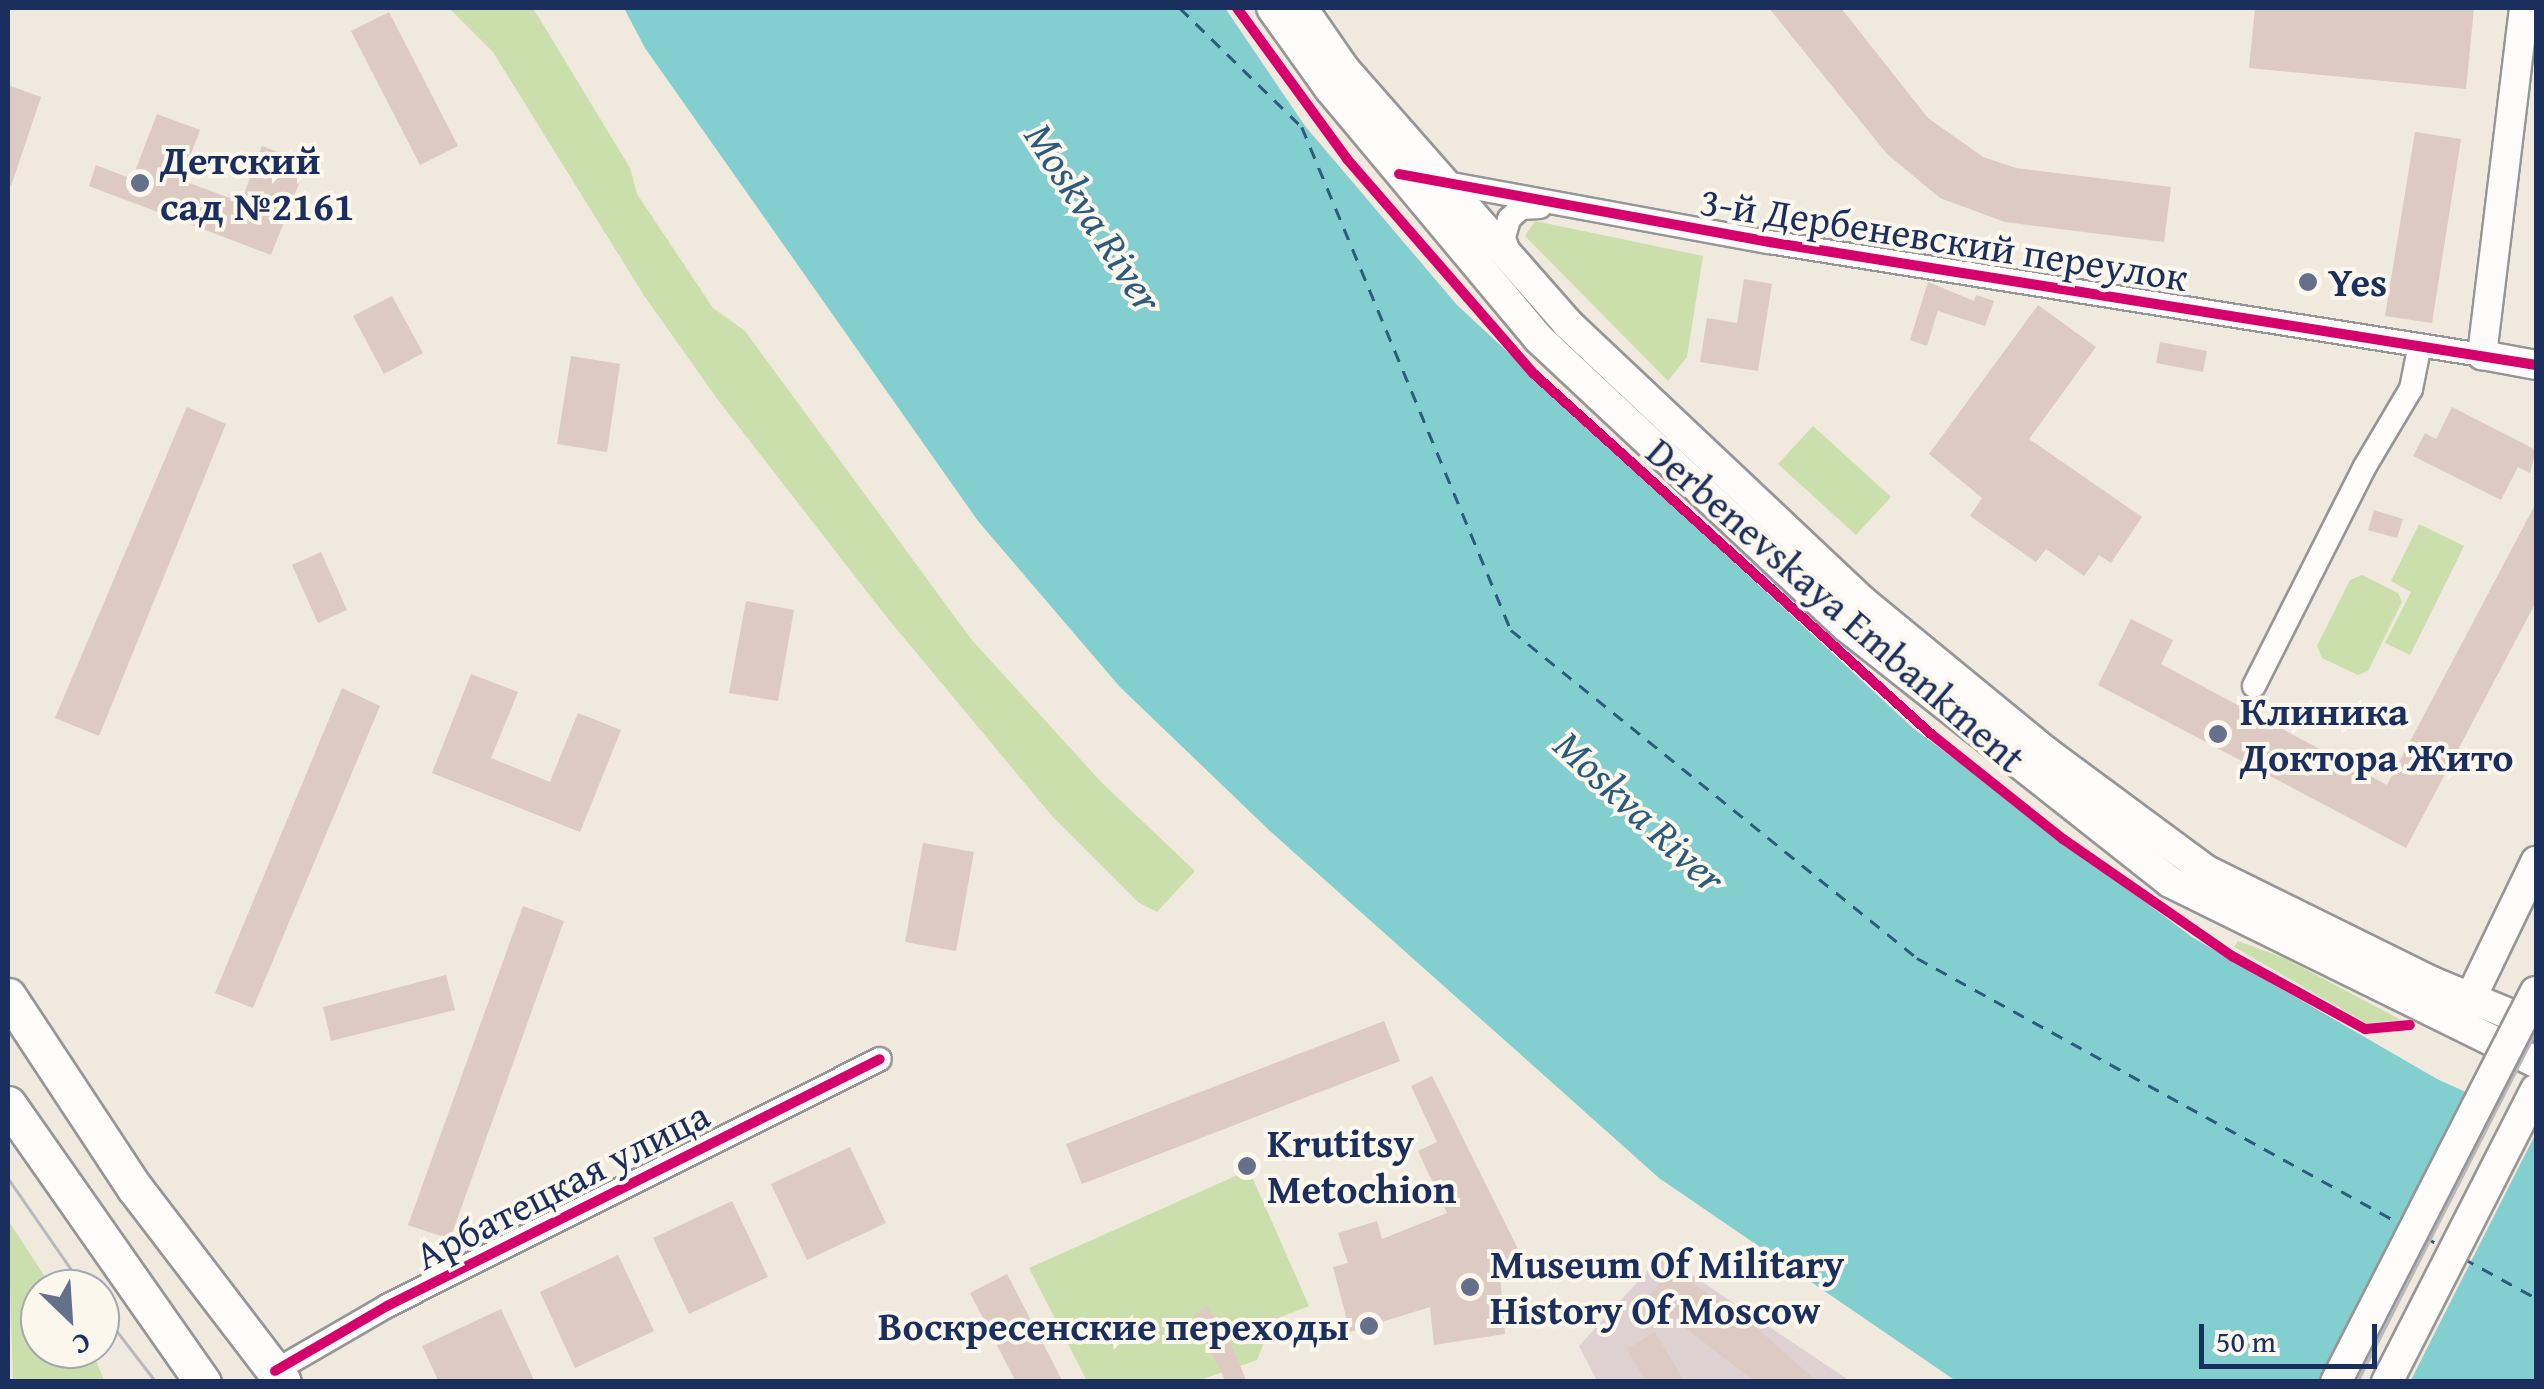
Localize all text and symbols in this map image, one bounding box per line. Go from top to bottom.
water label: Moskva River [1014,113,1174,321]
place label: Детский сад №2161 [160,136,354,230]
marker: Детский сад №2161 [129,172,151,194]
street label: 3-й Дербеневский переулок [1697,177,2191,301]
place label: Yes [2328,258,2387,306]
marker: Yes [2297,271,2319,293]
street label: Derbenevskaya Embankment [1637,428,2035,782]
place label: Клиника Доктора Жито [2240,687,2514,781]
water label: Moskva River [1544,719,1736,903]
marker: Клиника Доктора Жито [2205,721,2231,747]
street label: Арбатецкая улица [407,1090,717,1280]
place label: Krutitsy Metochion [1267,1119,1456,1213]
marker: Krutitsy Metochion [1236,1155,1258,1177]
place label: Museum Of Military History Of Moscow [1490,1240,1844,1334]
north arrow [20,1269,120,1369]
marker: Museum Of Military History Of Moscow [1459,1276,1481,1298]
place label: Воскресенские переходы [878,1302,1349,1350]
scale bar [2204,1304,2382,1366]
marker: Воскресенские переходы [1358,1315,1380,1337]
text: 50 m [2216,1319,2276,1363]
text: С [66,1323,98,1367]

